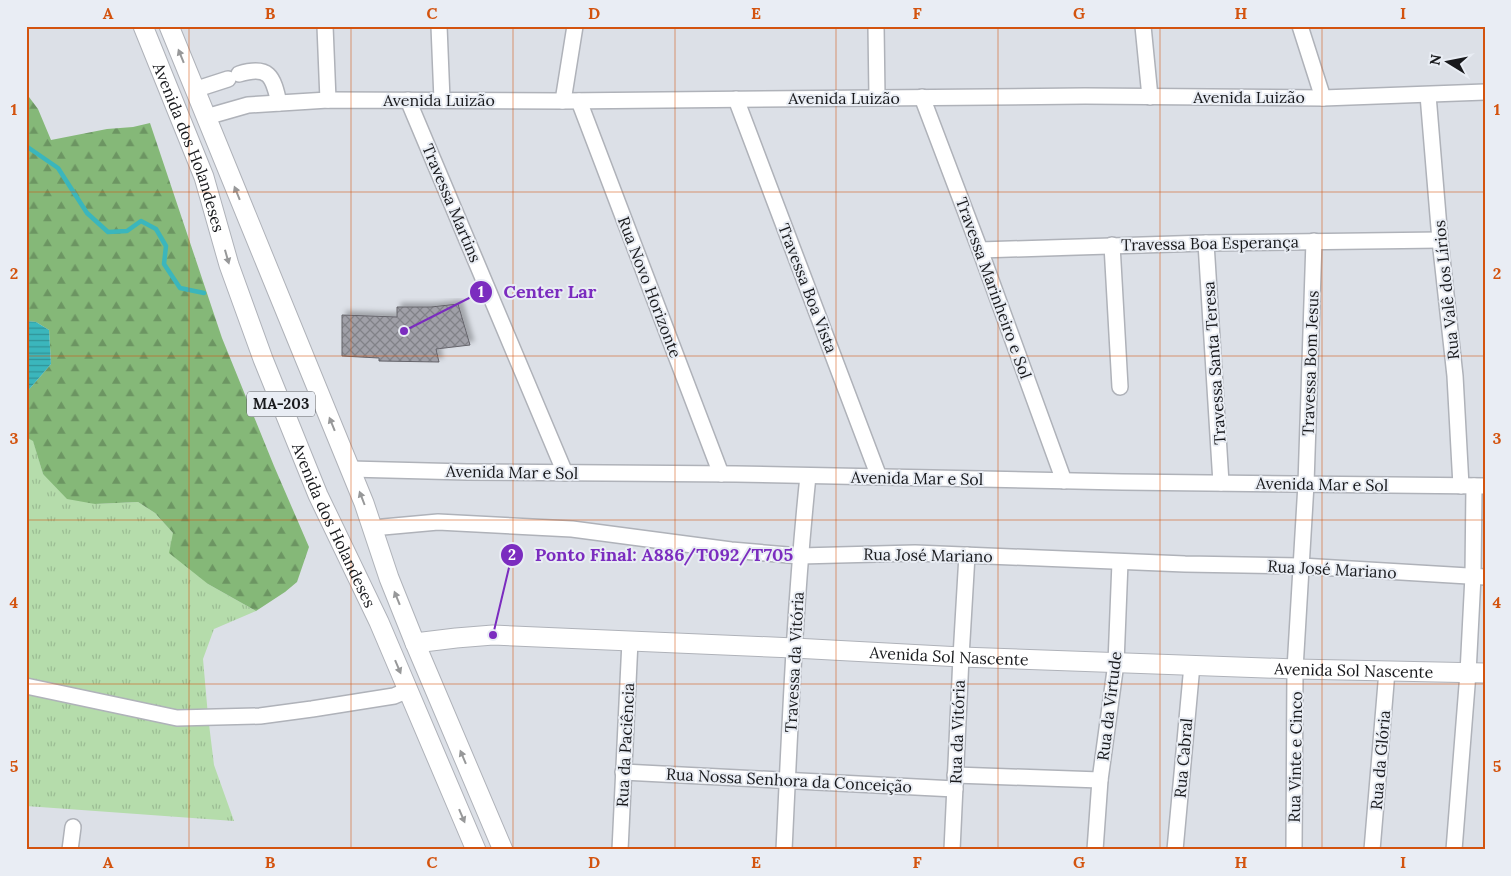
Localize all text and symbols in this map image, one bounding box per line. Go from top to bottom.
text: A [103,3,114,23]
text: B [265,3,276,23]
text: C [426,3,438,23]
text: D [588,3,600,23]
text: E [751,3,761,23]
text: F [912,3,922,23]
text: G [1073,3,1085,23]
text: H [1235,3,1248,23]
text: I [1400,3,1406,23]
north arrow [1424,38,1474,88]
one-way arrow [176,49,184,63]
text: N [1425,53,1445,67]
street label: Avenida dos Holandeses [149,59,229,234]
street label: Avenida Luizão [1192,87,1305,107]
street label: Avenida Luizão [787,88,900,108]
street label: Avenida Luizão [382,90,495,110]
text: 1 [11,99,17,119]
text: 1 [1494,99,1500,119]
street label: Travessa Martins [418,141,486,265]
one-way arrow [232,186,240,200]
street label: Travessa Marinheiro e Sol [952,195,1036,381]
street label: Rua Novo Horizonte [614,214,686,361]
street label: Rua Valê dos Lírios [1429,219,1463,361]
street label: Travessa Boa Vista [774,220,842,356]
street label: Travessa Boa Esperança [1121,231,1299,255]
one-way arrow [223,250,231,265]
text: 2 [10,263,18,283]
text: 2 [1493,263,1501,283]
callout: Center Lar [468,276,606,309]
text: Center Lar [504,280,597,303]
street label: Travessa Santa Teresa [1198,281,1230,445]
text: 1 [478,282,484,301]
street label: Travessa Bom Jesus [1297,290,1323,436]
road number: MA-203 [247,392,315,416]
one-way arrow [327,417,335,431]
text: 3 [10,428,19,448]
text: 3 [1493,428,1502,448]
street label: Avenida dos Holandeses [288,439,380,611]
street label: Avenida Mar e Sol [445,461,578,483]
street label: Avenida Mar e Sol [850,467,983,489]
street label: Avenida Mar e Sol [1255,473,1388,495]
one-way arrow [358,490,366,505]
callout: Ponto Final: A886/T092/T705 [500,538,803,571]
text: Ponto Final: A886/T092/T705 [535,543,794,566]
street label: Rua José Mariano [863,544,993,566]
text: 2 [508,545,516,564]
street label: Rua José Mariano [1267,556,1397,582]
one-way arrow [393,590,401,605]
street label: Travessa da Vitória [780,591,808,733]
text: 4 [10,592,19,612]
text: 4 [1493,592,1502,612]
street label: Avenida Sol Nascente [868,642,1029,669]
street label: Rua da Virtude [1092,650,1126,762]
street label: Avenida Sol Nascente [1273,658,1434,682]
one-way arrow [395,660,403,674]
street label: Rua da Vitória [945,680,969,784]
street label: Rua da Paciência [612,682,638,808]
street label: Rua Vinte e Cinco [1284,691,1306,823]
street label: Rua da Glória [1366,709,1394,811]
street label: Rua Cabral [1170,717,1196,799]
one-way arrow [459,749,466,764]
text: 5 [10,756,19,776]
text: 5 [1493,756,1502,776]
street label: Rua Nossa Senhora da Conceição [665,764,913,796]
one-way arrow [459,809,466,824]
text: A [103,852,114,872]
text: B [265,852,276,872]
text: C [426,852,438,872]
text: D [588,852,600,872]
text: E [751,852,761,872]
text: F [912,852,922,872]
text: G [1073,852,1085,872]
text: H [1235,852,1248,872]
text: I [1400,852,1406,872]

